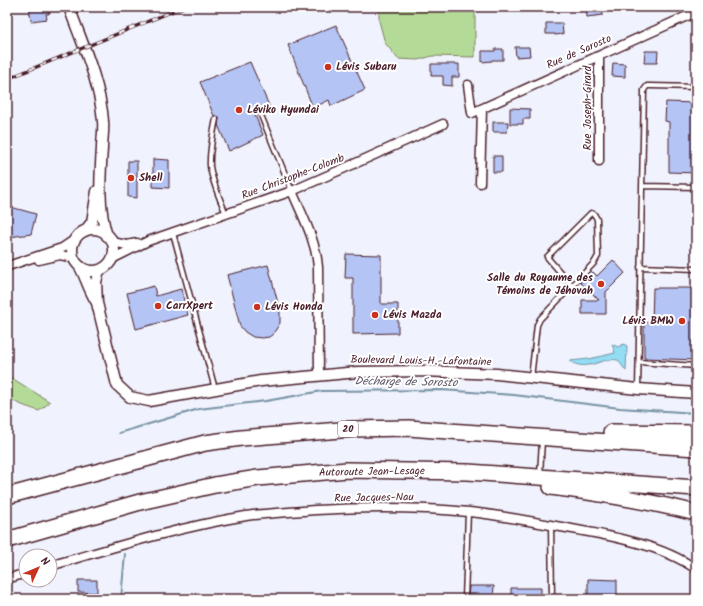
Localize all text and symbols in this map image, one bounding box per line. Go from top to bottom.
street label: Rue de Sarosto [544,30,614,74]
place label: Lévis Subaru [336,58,397,76]
marker: Lévis Subaru [323,62,333,72]
street label: Rue Joseph-Girard [579,65,597,150]
place label: Léviko Hyundai [247,101,320,119]
marker: Léviko Hyundai [234,105,244,115]
street label: Rue Christophe-Colomb [239,149,347,205]
place label: Shell [139,169,163,187]
marker: Shell [126,173,136,183]
place label: Salle du Royaume des Témoins de Jéhovah [487,269,594,300]
marker: Salle du Royaume des Témoins de Jéhovah [596,279,606,289]
place label: CarrXpert [166,297,214,315]
place label: Lévis Honda [265,298,323,316]
marker: CarrXpert [153,301,163,311]
marker: Lévis Honda [252,302,262,312]
place label: Lévis Mazda [383,306,442,324]
marker: Lévis Mazda [370,310,380,320]
place label: Lévis BMW [622,312,674,330]
marker: Lévis BMW [677,316,687,326]
street label: Boulevard Louis-H.-Lafontaine [350,351,492,371]
water label: Décharge de Sorosto [354,372,459,392]
road number: 20 [338,421,358,437]
street label: Autoroute Jean-Lesage [319,462,425,482]
street label: Rue Jacques-Nau [334,488,415,508]
north arrow [18,548,58,588]
text: N [36,553,53,571]

